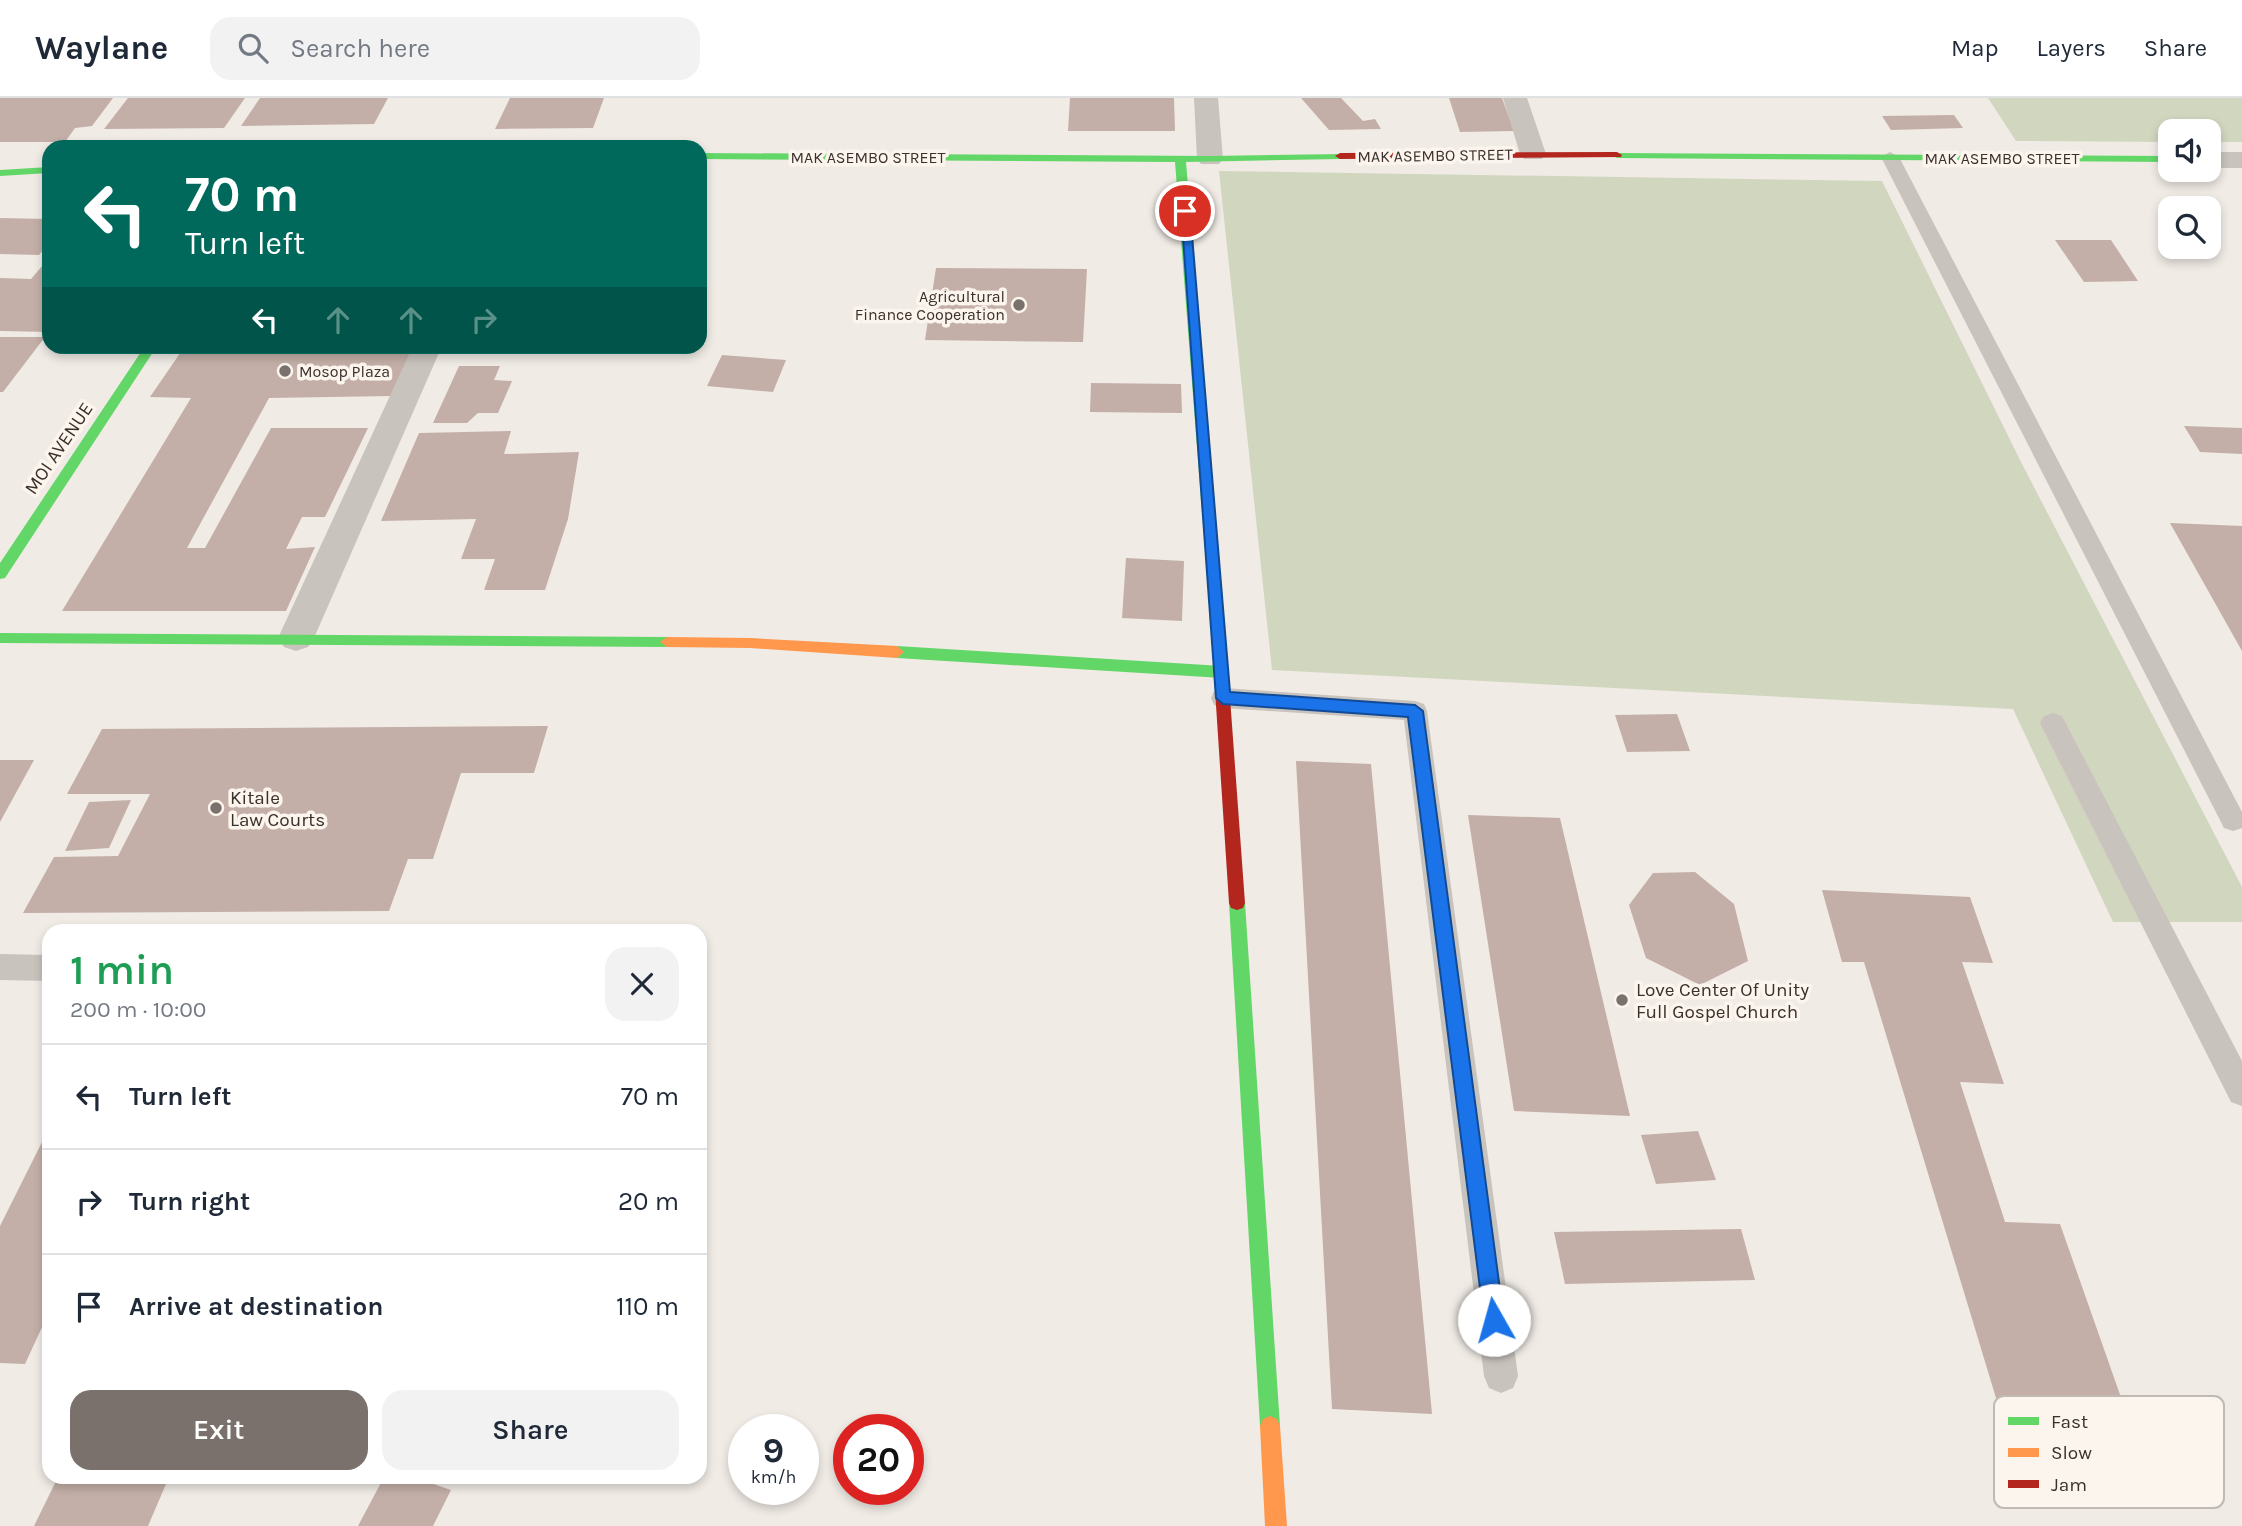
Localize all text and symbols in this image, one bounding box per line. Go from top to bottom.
search box [210,17,700,80]
text: Waylane [35,29,168,67]
icon: search [234,29,272,67]
text: Search here [290,33,430,64]
text: Map [1951,34,1999,62]
text: Layers [2037,34,2106,62]
text: Share [2144,34,2207,62]
map controls [2158,119,2221,259]
button: sound [2158,119,2221,182]
street label: MAK ASEMBO STREET [1357,145,1513,166]
street label: MAK ASEMBO STREET [790,148,946,167]
street label: MAK ASEMBO STREET [1924,149,2080,168]
text: 70 m [185,166,299,223]
icon: left [70,168,161,259]
pin [1155,181,1215,241]
icon: arrive [1166,192,1204,230]
button: search [2158,196,2221,259]
text: Turn left [185,225,305,262]
place label: Agricultural Finance Cooperation [855,287,1005,324]
marker: Agricultural Finance Cooperation [1011,297,1027,313]
icon: left [246,301,284,339]
icon: ahead [319,301,357,339]
icon: ahead [392,301,430,339]
icon: right [465,301,503,339]
place label: Mosop Plaza [299,362,390,381]
marker: Mosop Plaza [277,363,293,379]
street label: MOI AVENUE [20,398,98,499]
place label: Kitale Law Courts [230,787,325,831]
marker: Kitale Law Courts [208,800,224,816]
text: 1 min [70,945,174,995]
button: close [605,947,679,1021]
place label: Love Center Of Unity Full Gospel Church [1636,979,1809,1023]
marker: Love Center Of Unity Full Gospel Church [1614,992,1630,1008]
text: 200 m · 10:00 [70,996,207,1023]
icon: left [70,1078,108,1116]
text: Turn left [129,1081,231,1112]
text: 70 m [621,1081,679,1112]
icon: right [70,1183,108,1221]
text: Turn right [129,1186,250,1217]
text: 20 m [618,1186,679,1217]
position arrow [1457,1283,1531,1357]
icon: arrive [70,1288,108,1326]
text: Arrive at destination [129,1291,383,1322]
text: 110 m [616,1291,679,1322]
button: Exit [70,1390,368,1470]
button: Share [382,1390,679,1470]
legend [1994,1396,2224,1508]
text: Fast [2051,1411,2088,1433]
speed limit sign: 20 [833,1414,924,1505]
text: 9 [763,1430,784,1471]
text: Slow [2051,1442,2092,1464]
text: km/h [751,1466,796,1488]
text: Jam [2051,1474,2087,1496]

